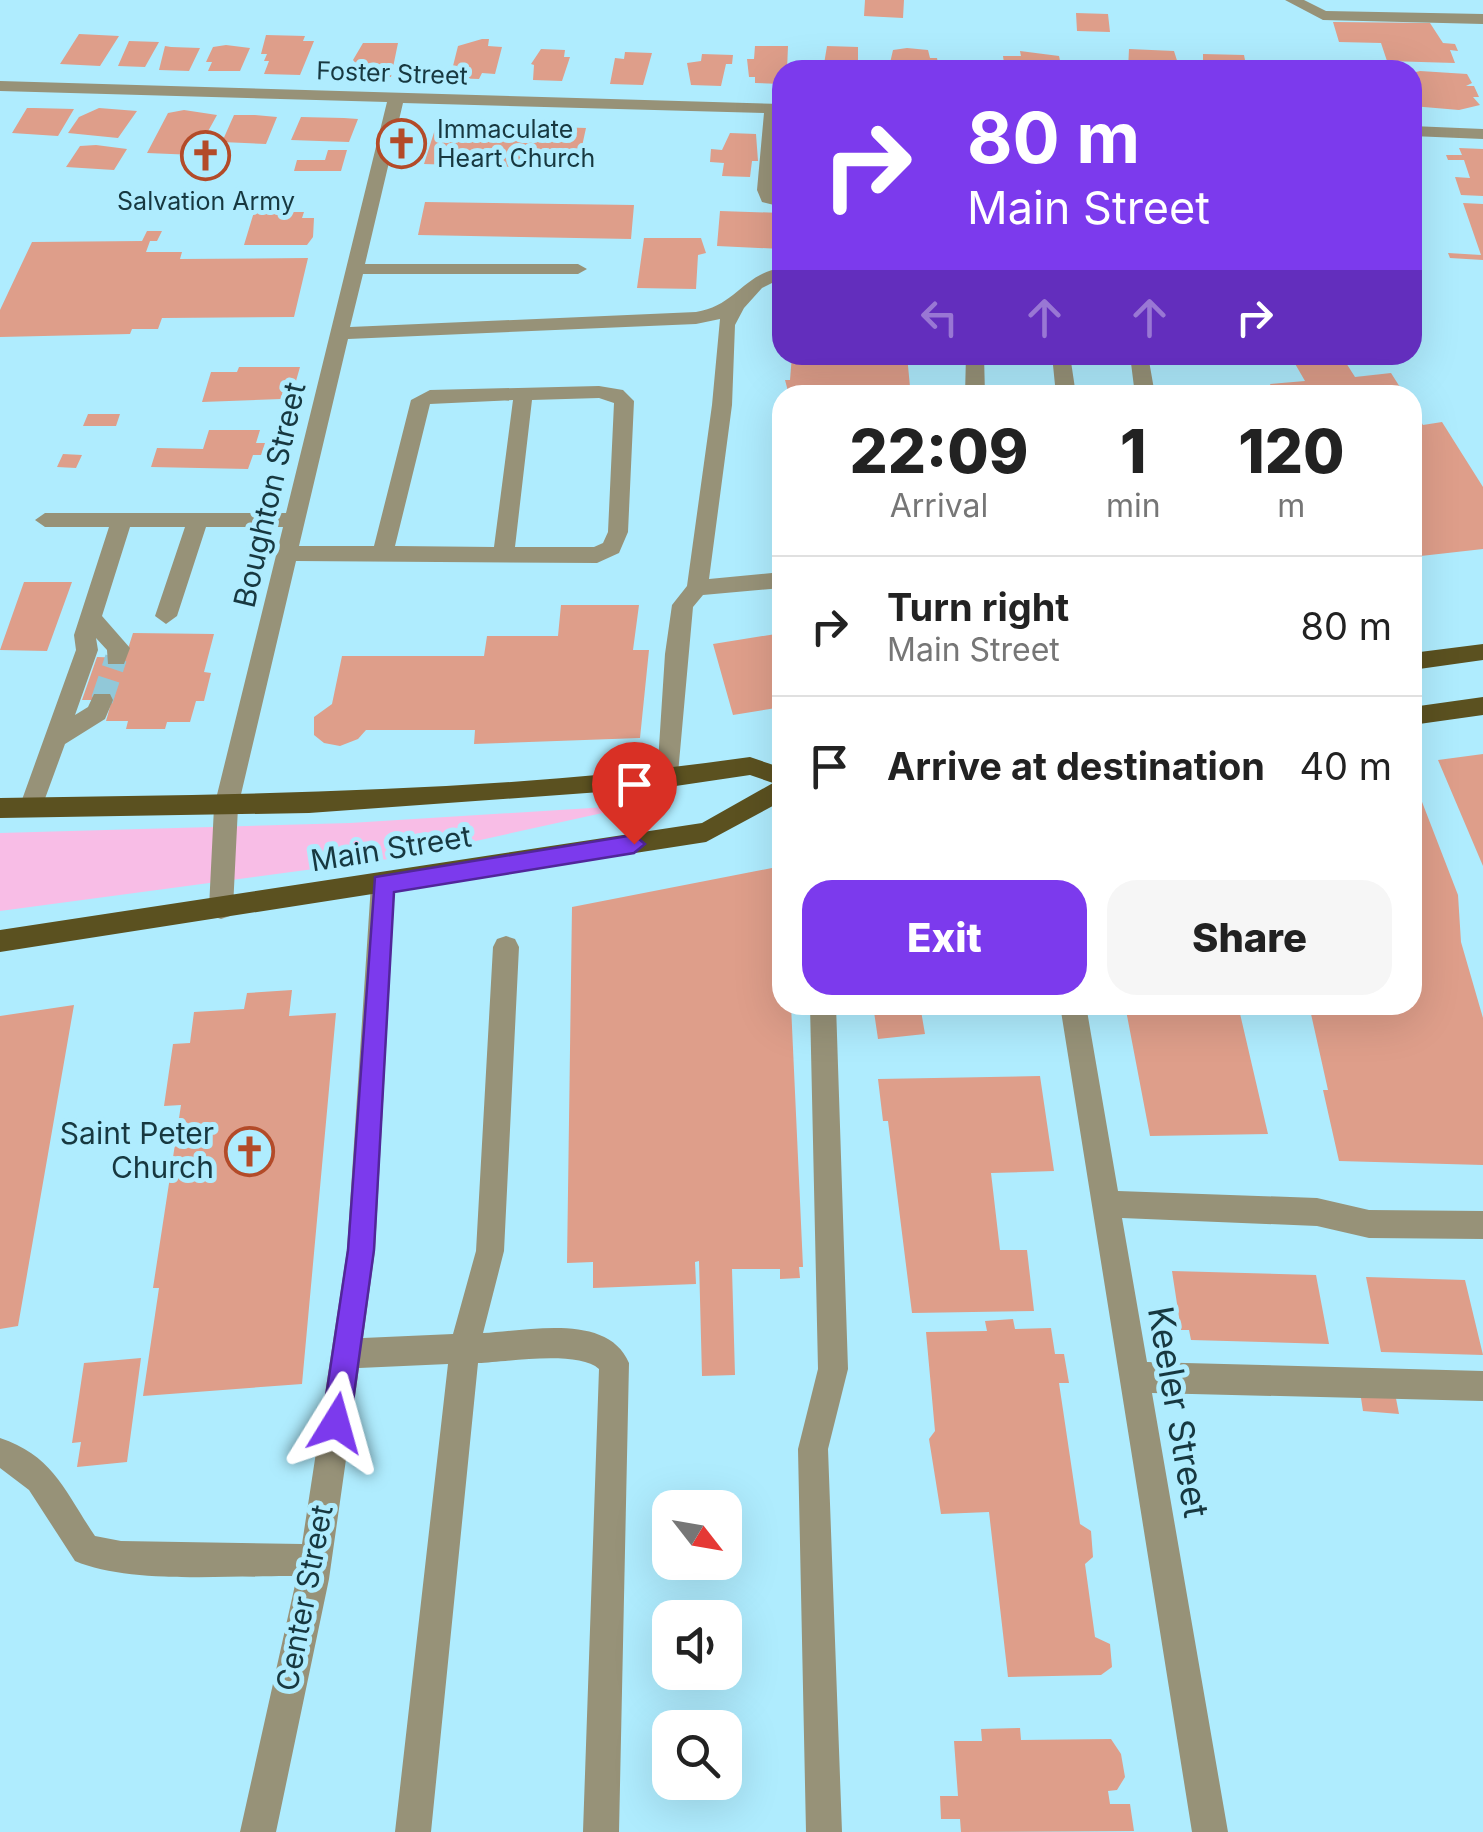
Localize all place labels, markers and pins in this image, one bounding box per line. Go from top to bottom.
place label: Immaculate Heart Church [437,114,595,173]
church icon: Immaculate Heart Church [376,117,428,169]
church icon: Salvation Army [180,129,232,181]
place label: Salvation Army [117,186,295,216]
pin [592,742,677,845]
place label: Saint Peter Church [60,1115,214,1185]
church icon: Saint Peter Church [223,1125,275,1177]

